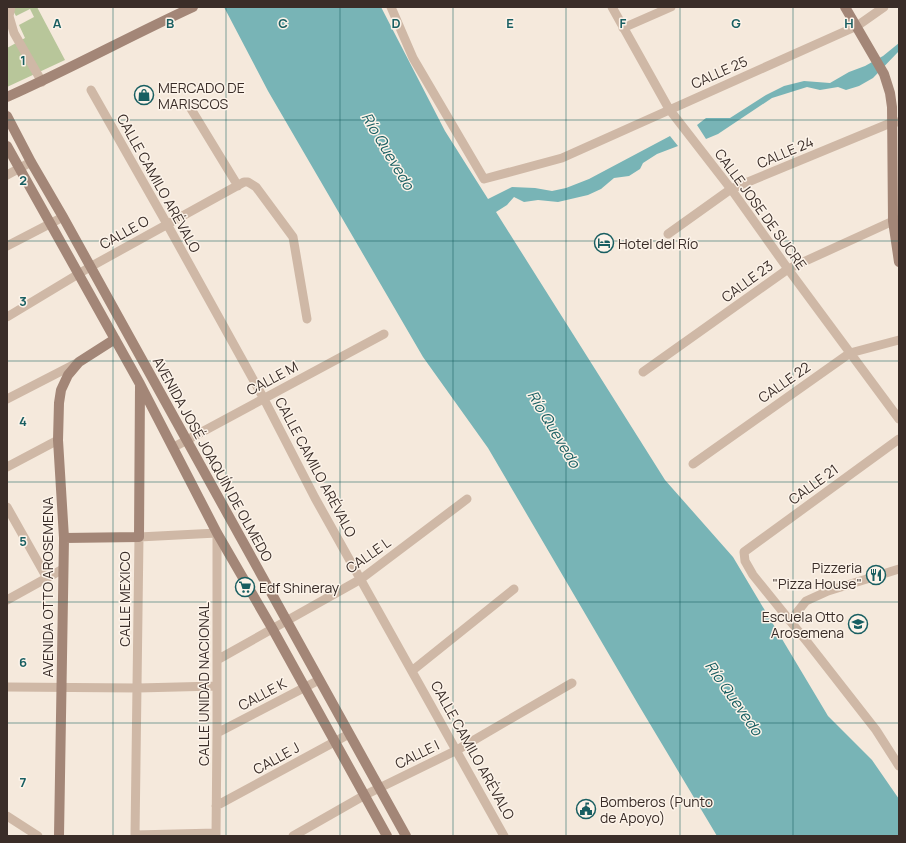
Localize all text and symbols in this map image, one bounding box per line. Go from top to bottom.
text: A [53,14,62,32]
text: B [166,14,174,32]
text: C [278,14,288,32]
text: D [391,14,401,32]
text: E [506,14,514,32]
text: F [620,14,627,32]
text: G [731,14,741,32]
text: H [844,14,854,32]
text: 1 [20,51,26,69]
street label: CALLE 25 [688,51,750,93]
place label: MERCADO DE MARISCOS [158,78,245,113]
shop icon: MERCADO DE MARISCOS [133,84,155,106]
water label: Río Quevedo [357,108,420,195]
street label: CALLE CAMILO ARÉVALO [113,110,205,256]
street label: CALLE 24 [754,132,816,172]
street label: CALLE JOSE DE SUCRE [711,145,811,273]
text: 2 [19,171,27,189]
street label: CALLE O [96,211,152,253]
hotel icon: Hotel del Río [593,232,615,254]
place label: Hotel del Río [618,234,698,253]
street label: CALLE 23 [717,256,777,306]
text: 3 [19,292,27,310]
street label: AVENIDA JOSÉ JOAQUÍN DE OLMEDO [149,353,277,565]
street label: CALLE M [243,357,301,399]
street label: CALLE 22 [754,357,814,407]
water label: Río Quevedo [523,386,586,473]
street label: CALLE CAMILO ARÉVALO [271,394,361,540]
text: 4 [19,412,27,430]
street label: CALLE 21 [784,460,842,508]
street label: AVENIDA OTTO AROSEMENA [38,496,57,677]
text: 5 [19,532,27,550]
street label: CALLE L [342,533,394,577]
street label: CALLE MEXICO [115,551,134,647]
place label: Pizzeria "Pizza House" [773,558,862,593]
restaurant icon: Pizzeria "Pizza House" [865,564,887,586]
supermarket icon: Edf Shineray [234,576,256,598]
place label: Edf Shineray [259,578,340,597]
street label: CALLE UNIDAD NACIONAL [194,602,213,766]
place label: Escuela Otto Arosemena [762,607,844,642]
school or university icon: Escuela Otto Arosemena [847,613,869,635]
text: 6 [19,653,27,671]
water label: Río Quevedo [700,656,768,741]
street label: CALLE K [235,673,290,715]
street label: CALLE CAMILO ARÉVALO [427,677,519,823]
street label: CALLE I [392,735,442,773]
street label: CALLE J [249,738,303,778]
text: 7 [20,773,27,791]
place label: Bomberos (Punto de Apoyo) [600,792,713,827]
public building icon: Bomberos (Punto de Apoyo) [575,798,597,820]

